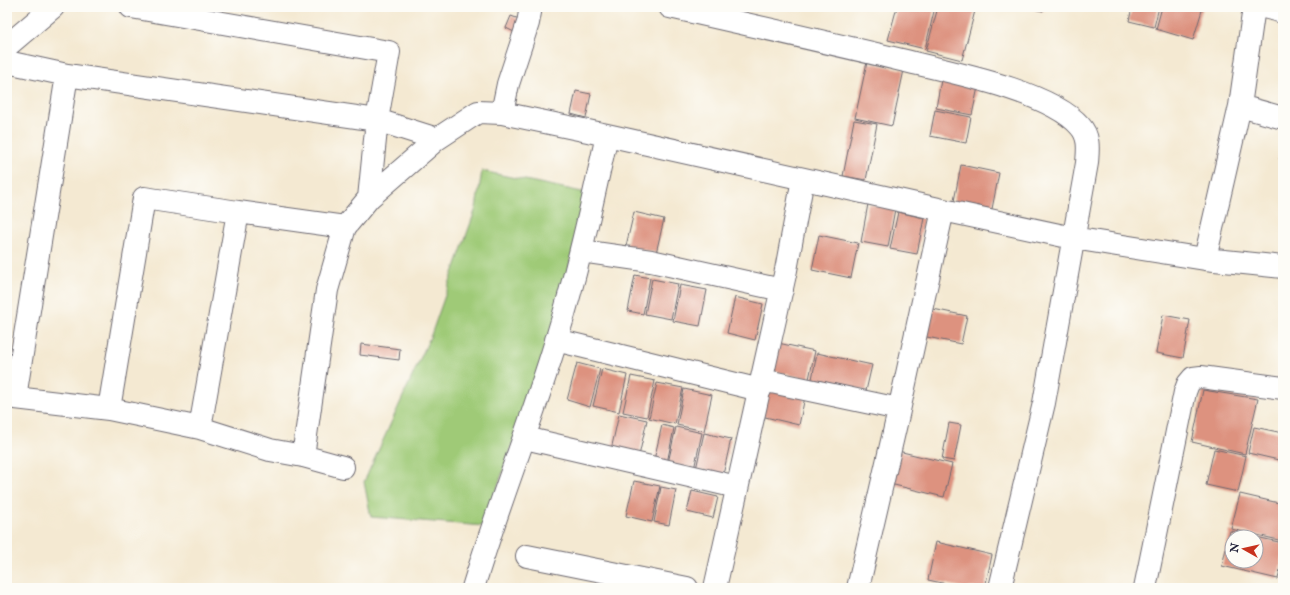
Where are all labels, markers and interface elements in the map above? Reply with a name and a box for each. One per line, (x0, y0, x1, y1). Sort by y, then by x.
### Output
north arrow (1224, 529, 1264, 569)
text: N (1227, 542, 1243, 554)

